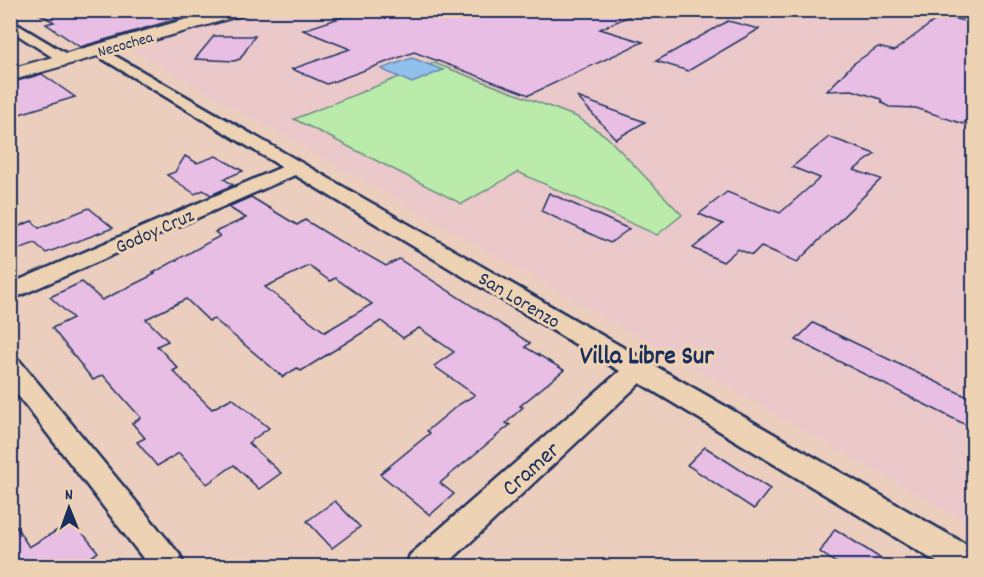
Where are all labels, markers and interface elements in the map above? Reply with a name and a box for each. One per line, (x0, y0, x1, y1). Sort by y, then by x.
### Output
street label: Necochea (95, 26, 157, 64)
street label: Godoy Cruz (111, 203, 199, 263)
street label: San Lorenzo (472, 266, 565, 337)
district label: Villa Libre Sur (580, 339, 714, 376)
street label: Cramer (495, 435, 569, 506)
north arrow (39, 478, 99, 538)
text: N (65, 484, 73, 507)

